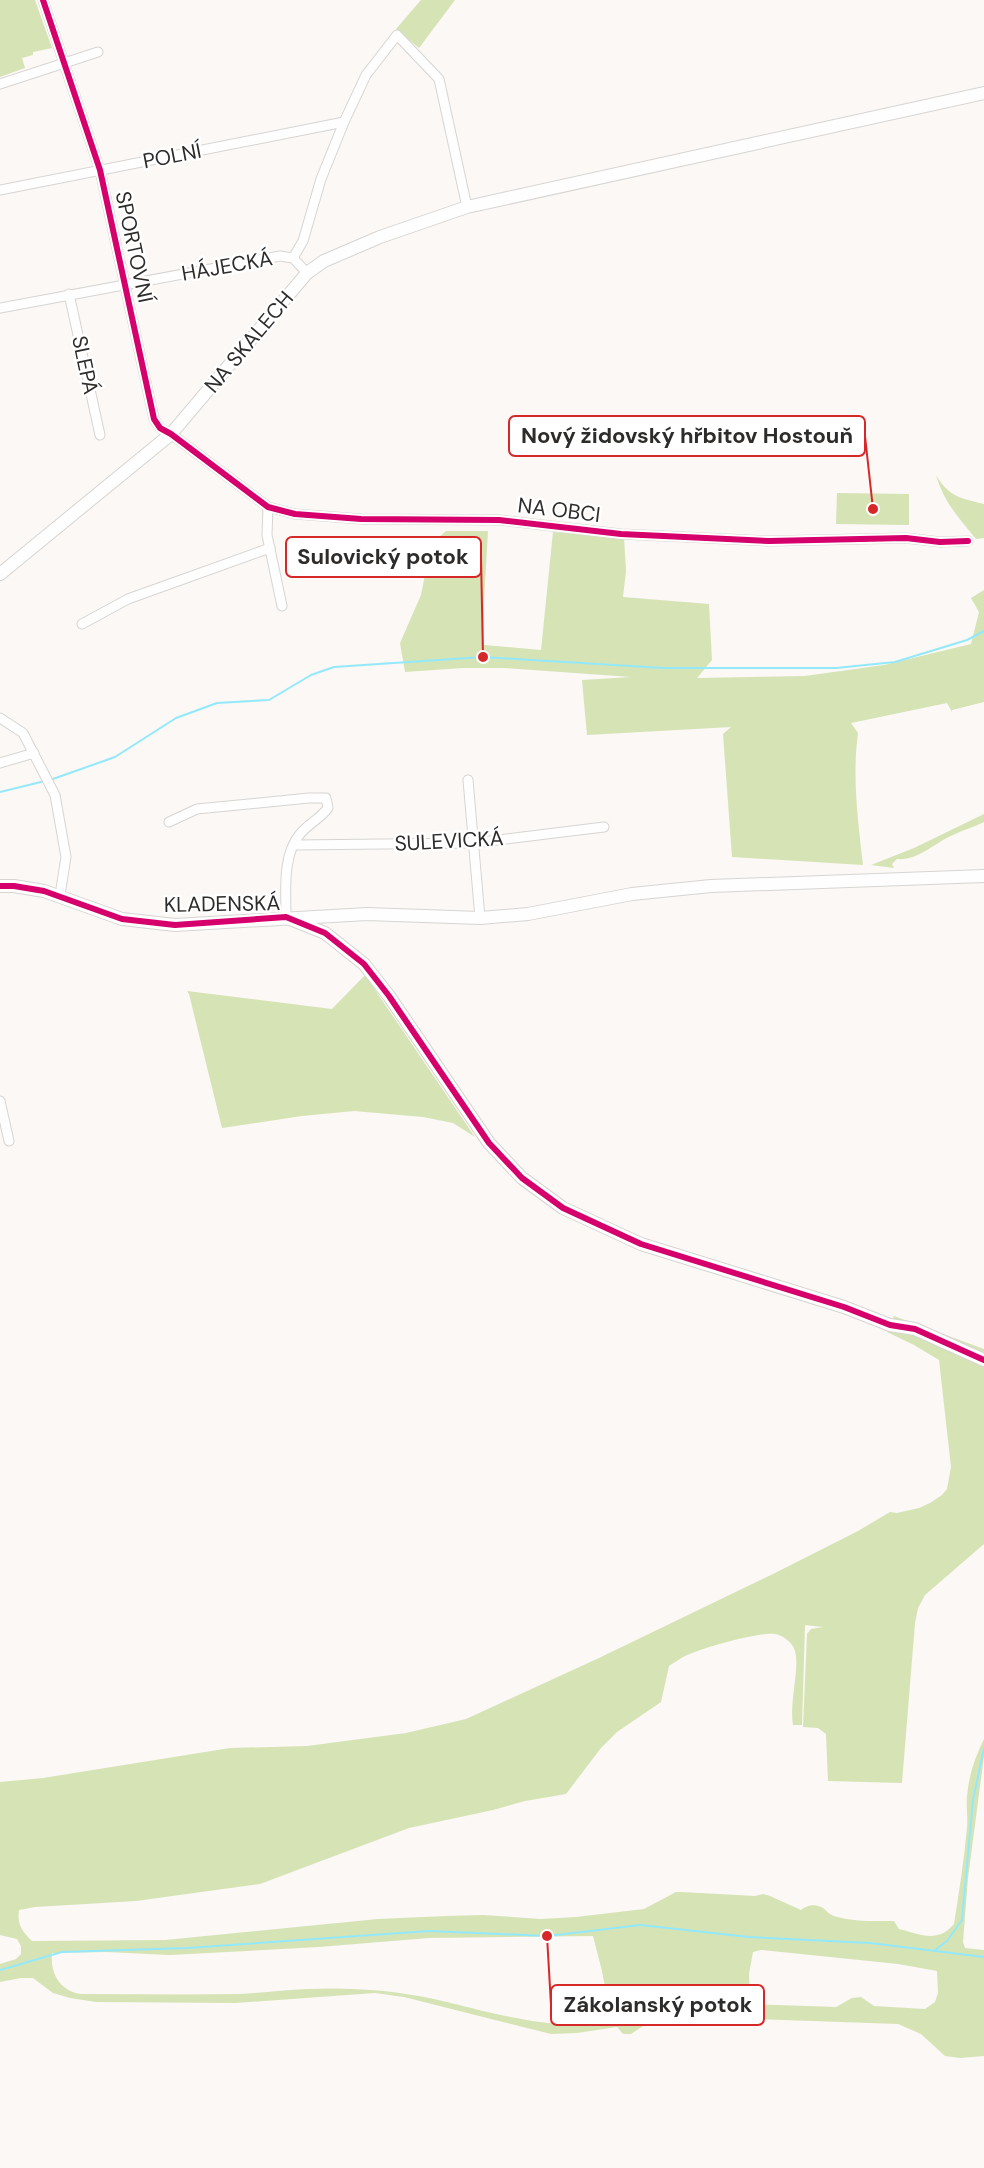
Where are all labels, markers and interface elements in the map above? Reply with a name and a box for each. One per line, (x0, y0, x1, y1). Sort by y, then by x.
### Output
street label: POLNÍ (140, 137, 204, 175)
street label: SPORTOVNÍ (109, 189, 159, 305)
street label: HÁJECKÁ (179, 244, 275, 288)
street label: NA SKALECH (198, 285, 300, 399)
street label: SLEPÁ (65, 333, 105, 397)
callout: Nový židovský hřbitov Hostouň (509, 416, 865, 456)
text: Nový židovský hřbitov Hostouň (521, 421, 853, 450)
street label: NA OBCI (516, 491, 602, 529)
callout: Sulovický potok (286, 537, 481, 577)
text: Sulovický potok (297, 542, 469, 571)
street label: SULEVICKÁ (394, 824, 504, 858)
street label: KLADENSKÁ (164, 889, 281, 919)
callout: Zákolanský potok (551, 1985, 764, 2025)
text: Zákolanský potok (564, 1990, 753, 2019)

